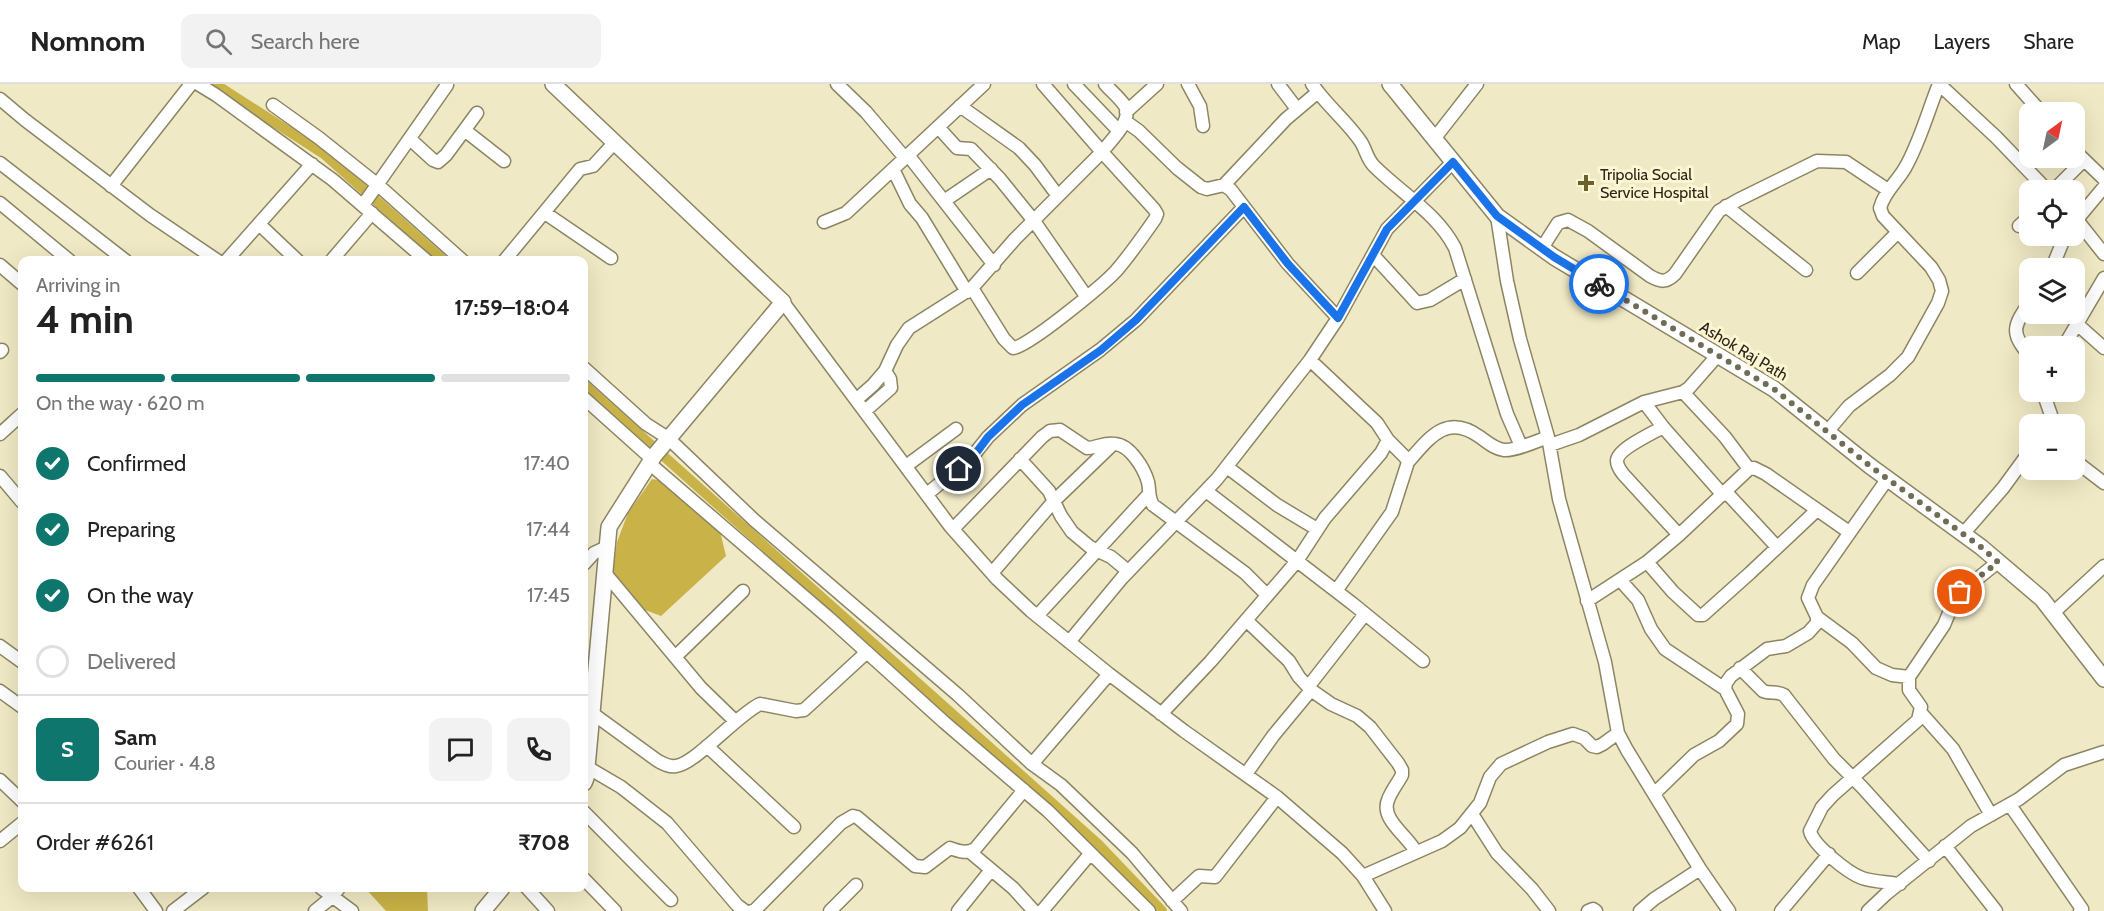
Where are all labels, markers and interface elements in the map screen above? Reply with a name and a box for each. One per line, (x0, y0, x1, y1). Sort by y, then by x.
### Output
search box (181, 14, 601, 68)
text: Nomnom (30, 24, 145, 58)
icon: search (202, 25, 235, 58)
text: Search here (250, 28, 360, 55)
text: Map (1862, 29, 1901, 54)
text: Layers (1934, 29, 1990, 54)
text: Share (2023, 29, 2074, 54)
north arrow (2019, 102, 2085, 168)
map controls (2019, 102, 2085, 480)
place label: Tripolia Social Service Hospital (1600, 165, 1709, 202)
marker: Tripolia Social Service Hospital (1577, 174, 1595, 192)
button: locate (2019, 180, 2085, 246)
courier (1569, 254, 1629, 314)
button: layers (2019, 258, 2085, 324)
icon: bike (1583, 268, 1616, 301)
text: Arriving in (36, 273, 120, 297)
text: 17:59–18:04 (454, 294, 570, 321)
text: 4 min (36, 295, 134, 343)
street label: Ashok Raj Path (1696, 317, 1792, 385)
button: + (2019, 336, 2085, 402)
text: On the way · 620 m (36, 391, 205, 415)
button: − (2019, 414, 2085, 480)
pin (933, 443, 984, 494)
icon: check (36, 447, 69, 480)
text: Confirmed (87, 450, 186, 477)
text: 17:40 (524, 451, 570, 475)
icon: home (942, 452, 975, 485)
icon: check (36, 513, 69, 546)
text: Preparing (87, 516, 175, 543)
text: 17:44 (526, 517, 570, 541)
pin (1934, 566, 1985, 617)
icon: bag (1943, 575, 1976, 608)
icon: check (36, 579, 69, 612)
text: On the way (87, 582, 194, 609)
text: 17:45 (527, 583, 570, 607)
text: Delivered (87, 648, 176, 675)
button: chat (429, 718, 492, 781)
button: phone (507, 718, 570, 781)
text: Sam (114, 724, 157, 751)
text: S (61, 736, 74, 763)
text: Courier · 4.8 (114, 751, 216, 775)
text: Order #6261 (36, 829, 154, 856)
text: ₹708 (518, 829, 570, 856)

